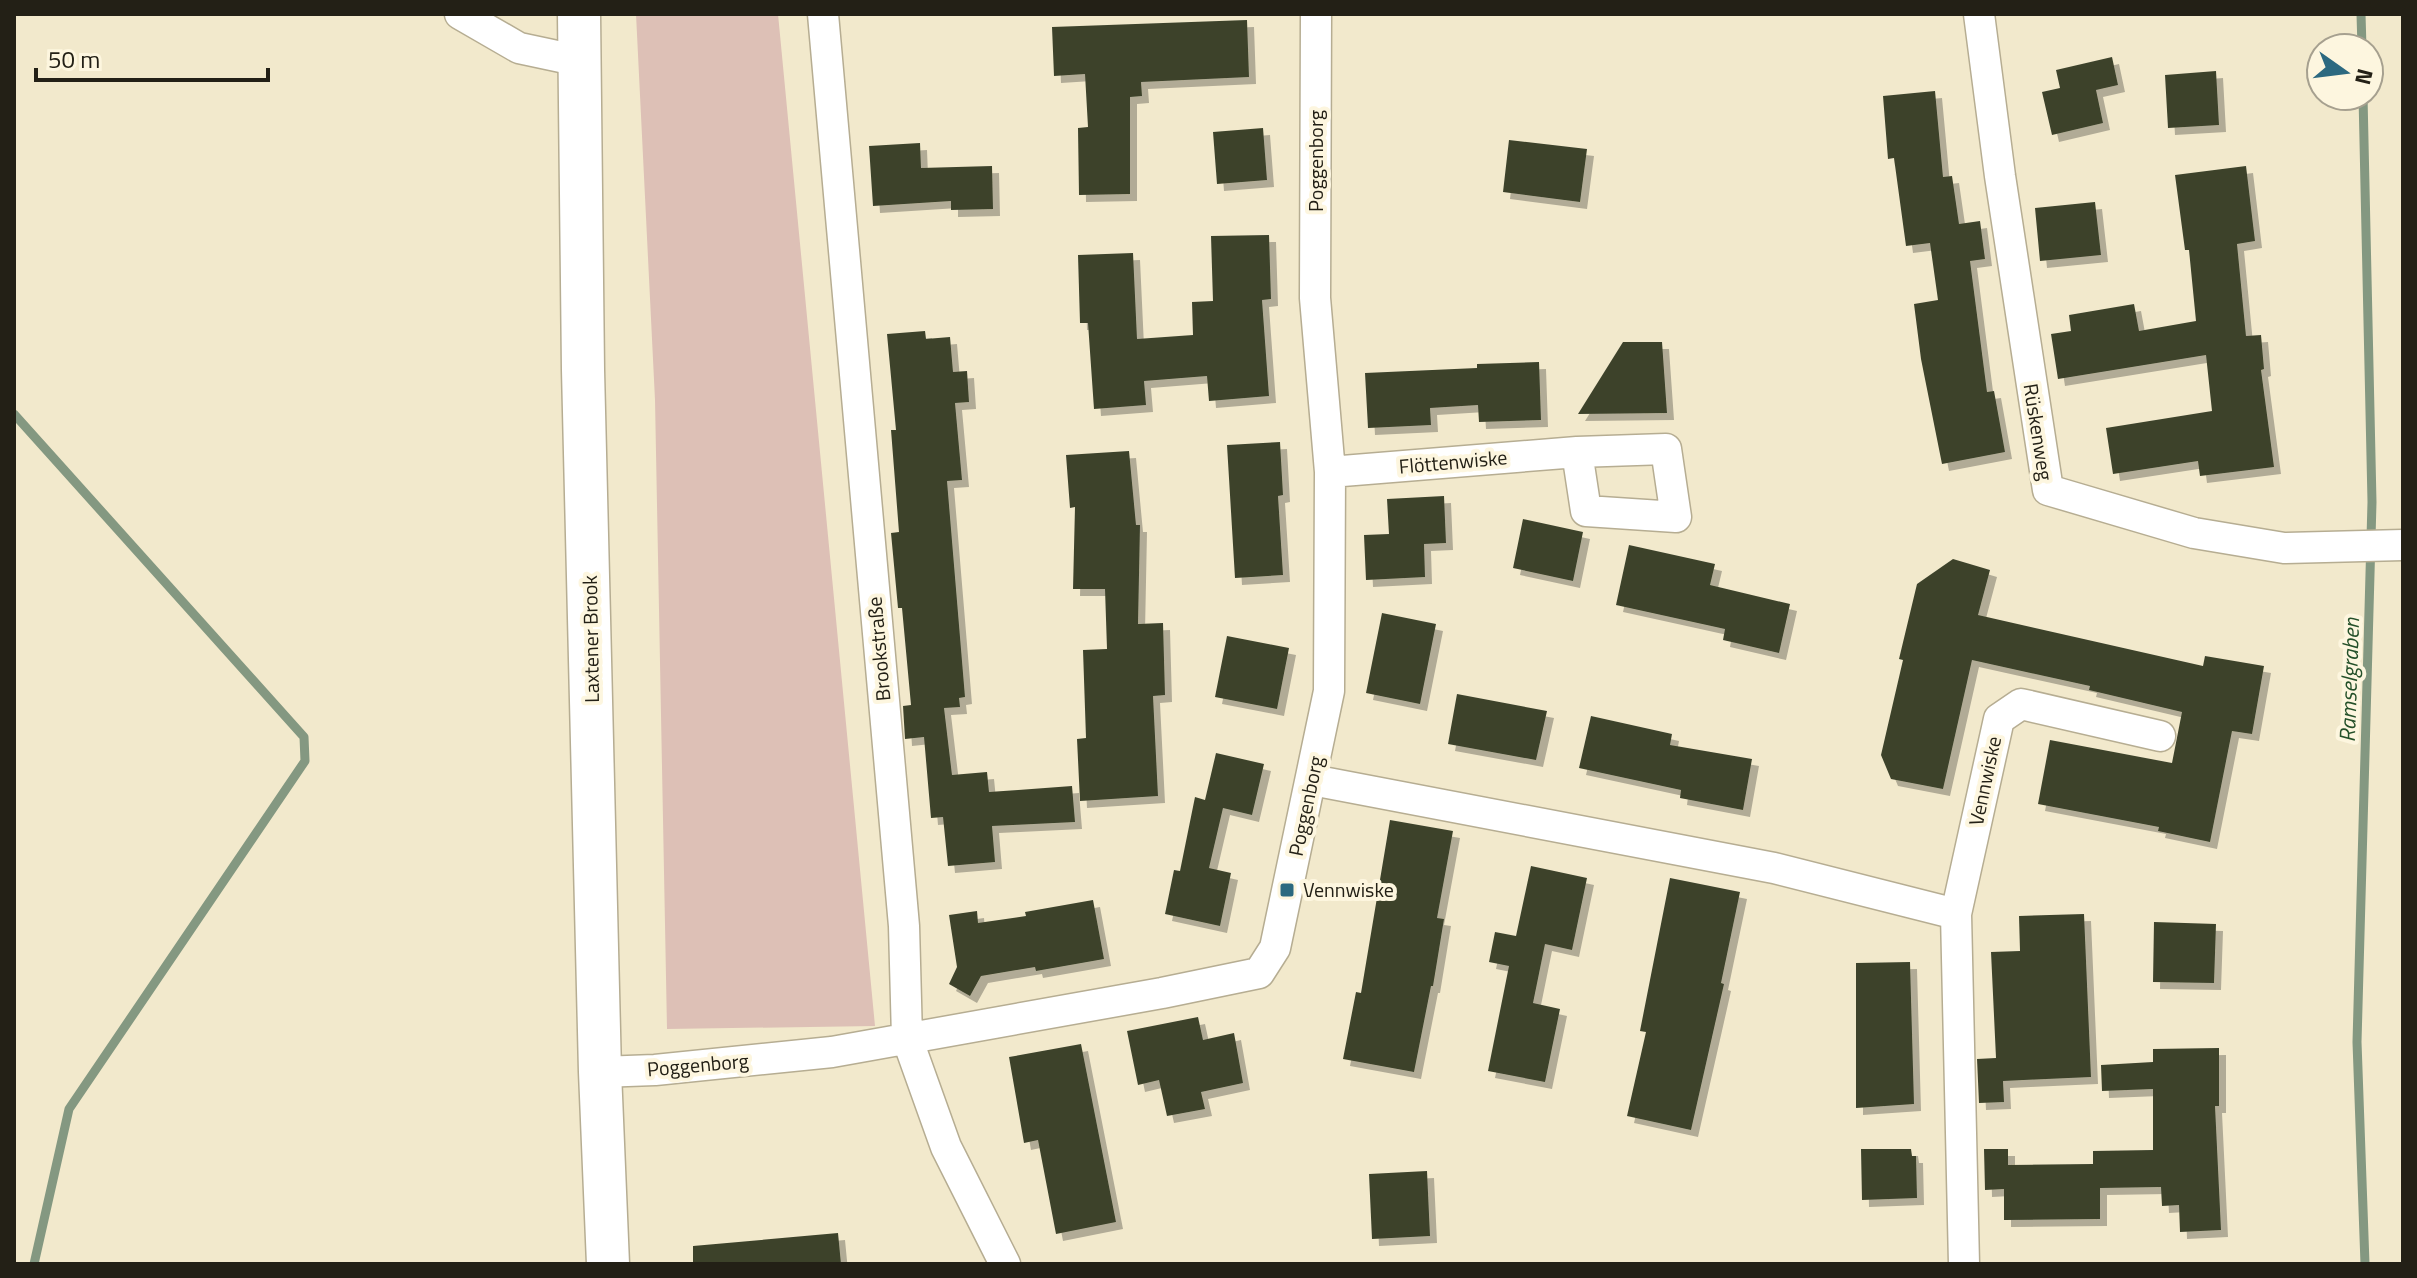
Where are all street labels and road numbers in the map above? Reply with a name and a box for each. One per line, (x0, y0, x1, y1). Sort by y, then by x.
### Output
street label: Poggenborg (1300, 110, 1331, 212)
street label: Rüskenweg (2016, 381, 2061, 483)
street label: Flöttenwiske (1397, 441, 1508, 482)
street label: Laxtener Brook (574, 575, 607, 703)
street label: Brookstraße (859, 596, 899, 702)
street label: Vennwiske (1960, 733, 2009, 829)
street label: Poggenborg (1280, 753, 1331, 859)
street label: Poggenborg (646, 1045, 750, 1084)

